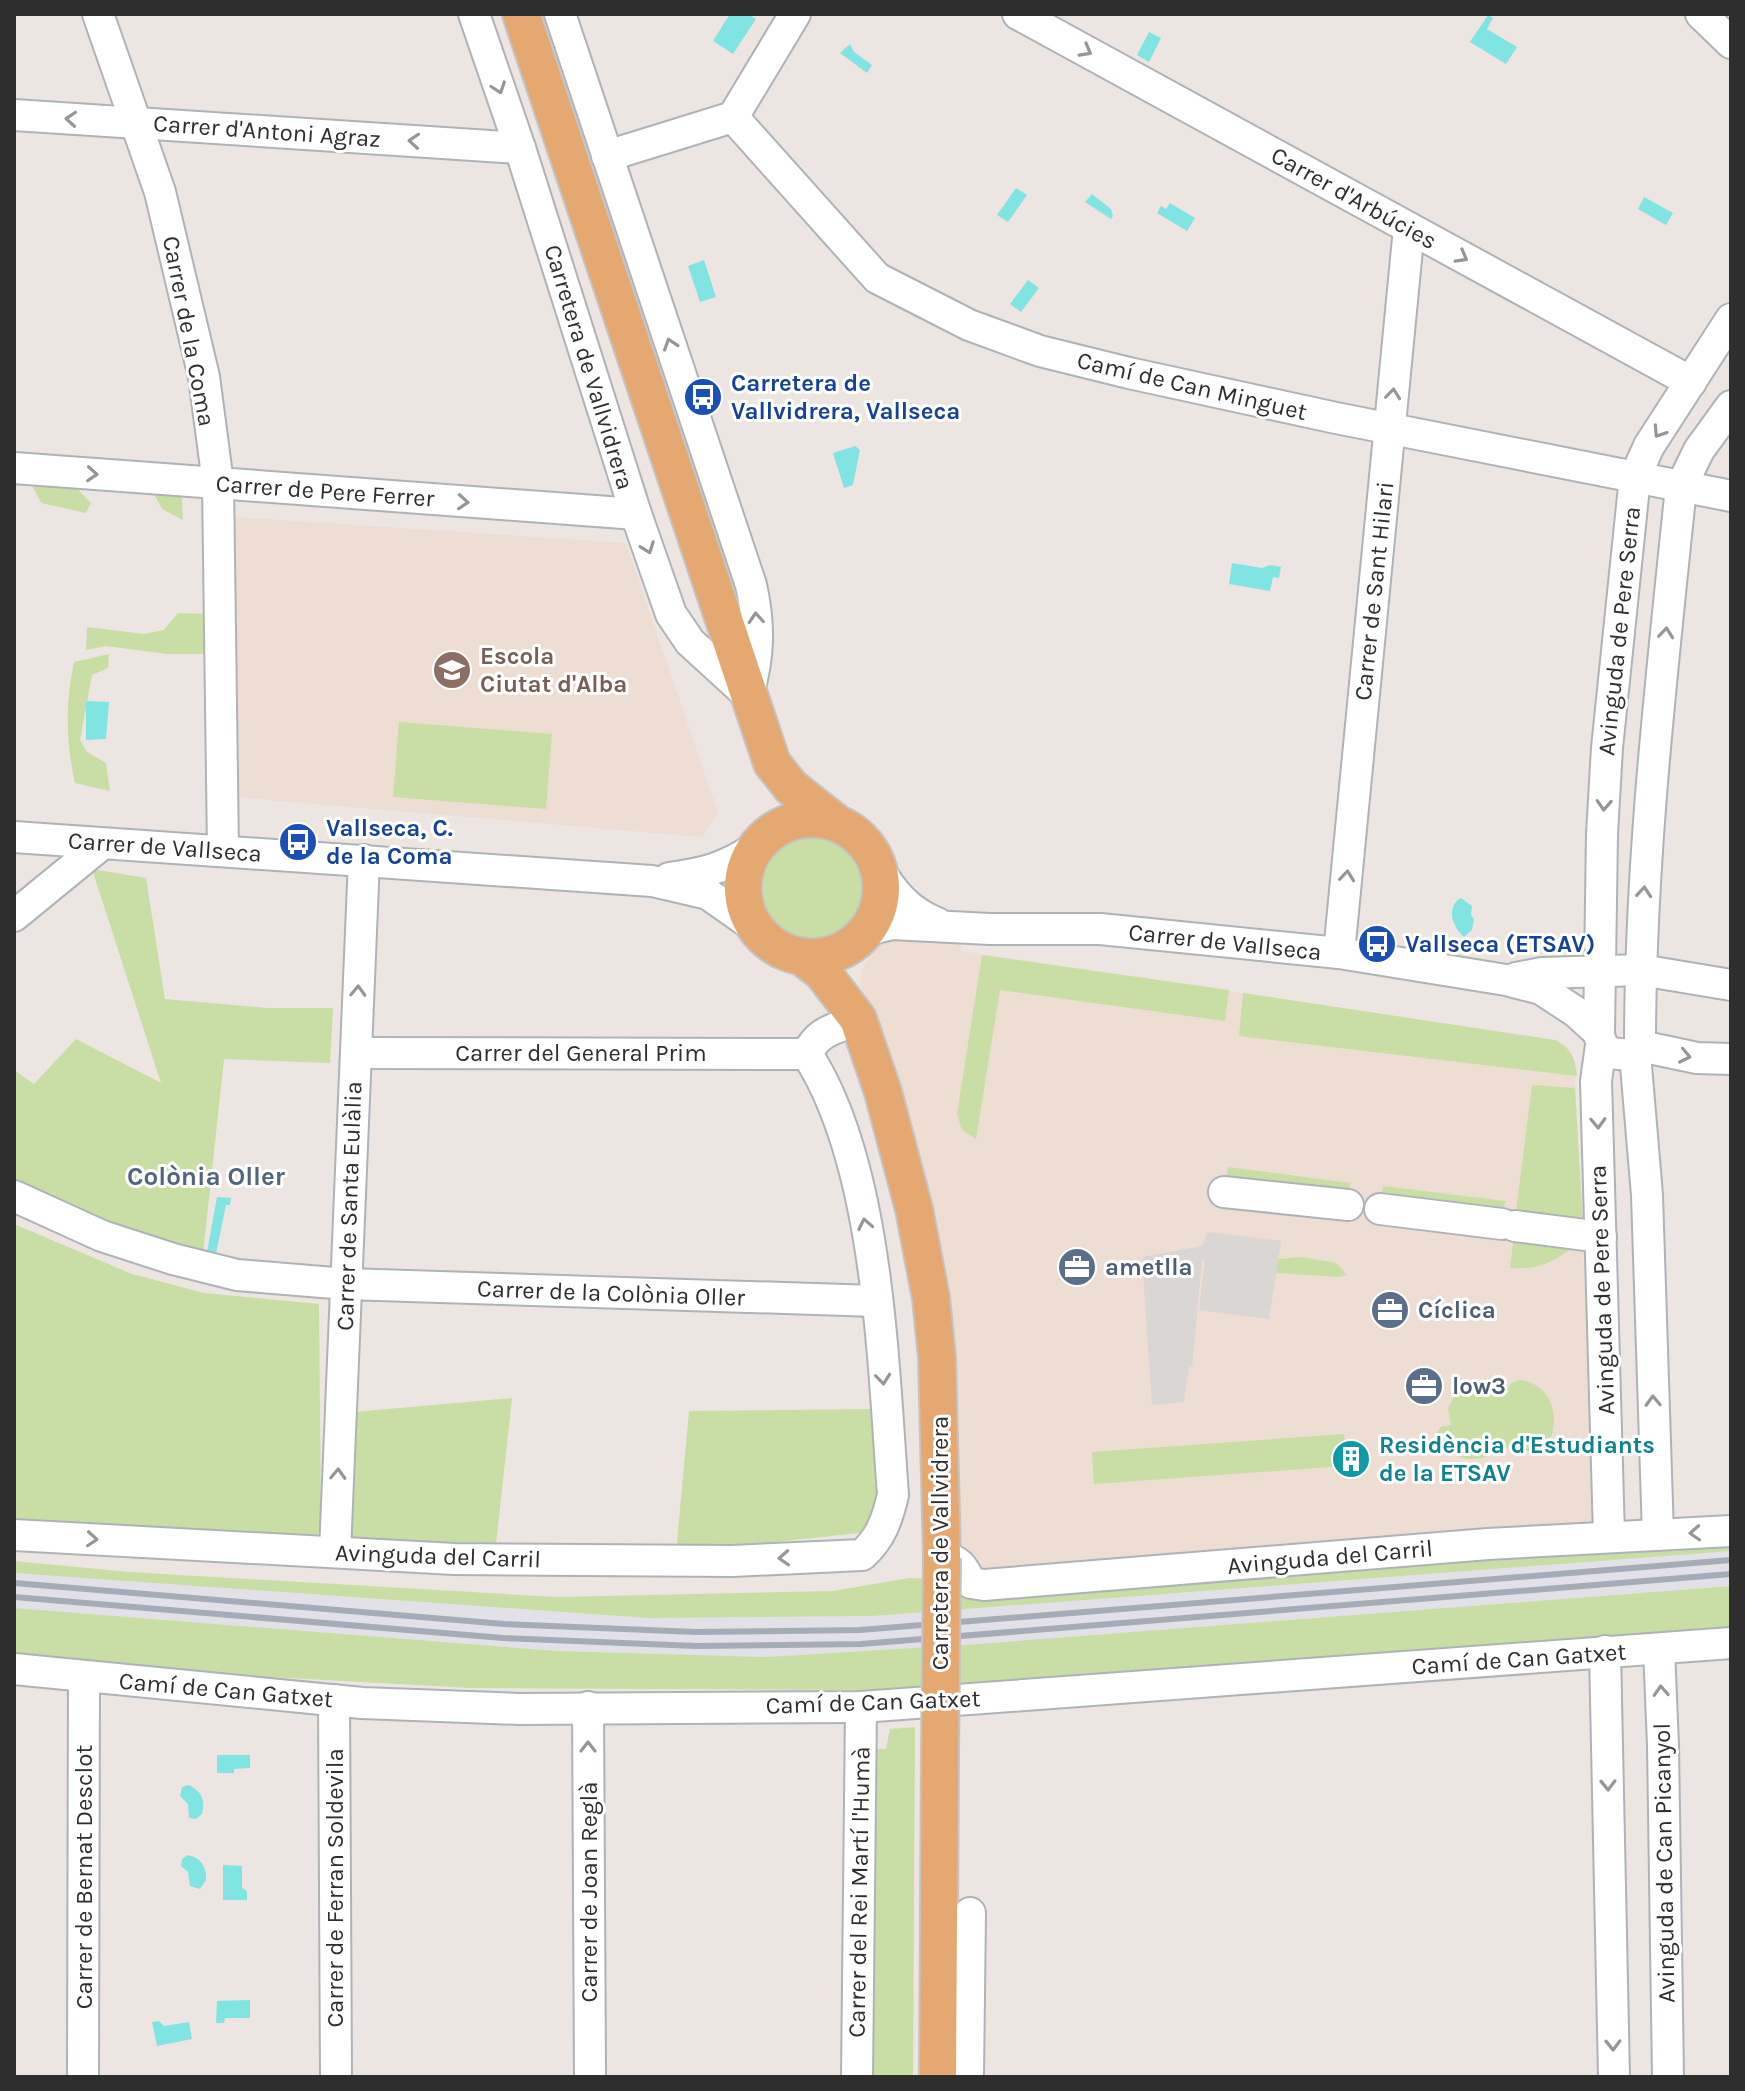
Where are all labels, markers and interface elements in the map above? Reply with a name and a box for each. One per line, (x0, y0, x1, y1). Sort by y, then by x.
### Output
one-way arrow (1078, 42, 1092, 57)
one-way arrow (490, 80, 506, 94)
street label: Carrer d'Antoni Agraz (152, 109, 382, 153)
one-way arrow (64, 111, 77, 128)
one-way arrow (407, 133, 420, 150)
street label: Carrer d'Arbúcies (1266, 141, 1442, 255)
street label: Carrer de la Coma (157, 233, 221, 429)
street label: Carretera de Vallvidrera (538, 241, 640, 493)
one-way arrow (1453, 247, 1468, 262)
one-way arrow (664, 338, 680, 352)
street label: Camí de Can Minguet (1074, 346, 1310, 426)
place label: Carretera de Vallvidrera, Vallseca (731, 369, 960, 425)
bus stop icon: Carretera de Vallvidrera, Vallseca (682, 376, 724, 418)
one-way arrow (1385, 387, 1402, 400)
one-way arrow (1653, 423, 1668, 438)
one-way arrow (86, 465, 99, 482)
street label: Carrer de Pere Ferrer (215, 469, 436, 513)
street label: Carrer de Sant Hilari (1349, 480, 1399, 702)
one-way arrow (457, 493, 470, 510)
street label: Avinguda de Pere Serra (1592, 505, 1646, 757)
one-way arrow (638, 540, 654, 554)
one-way arrow (748, 612, 765, 625)
one-way arrow (1658, 626, 1675, 639)
place label: Escola Ciutat d'Alba (480, 642, 627, 698)
school or university icon: Escola Ciutat d'Alba (431, 649, 473, 691)
one-way arrow (1596, 799, 1613, 812)
place label: Vallseca, C. de la Coma (326, 814, 453, 870)
bus stop icon: Vallseca, C. de la Coma (277, 821, 319, 863)
street label: Carrer de Vallseca (67, 826, 263, 868)
one-way arrow (1338, 869, 1355, 882)
one-way arrow (1635, 885, 1652, 898)
street label: Carrer de Vallseca (1127, 918, 1323, 966)
bus stop icon: Vallseca (ETSAV) (1356, 923, 1398, 965)
place label: Vallseca (ETSAV) (1405, 930, 1595, 958)
one-way arrow (350, 984, 367, 997)
street label: Carrer del General Prim (455, 1039, 707, 1067)
one-way arrow (1678, 1046, 1692, 1063)
street label: Carrer de Santa Eulàlia (331, 1081, 367, 1331)
one-way arrow (1589, 1117, 1606, 1130)
district label: Colònia Oller (127, 1161, 286, 1192)
street label: Avinguda de Pere Serra (1584, 1165, 1620, 1415)
one-way arrow (857, 1218, 874, 1231)
office icon: ametlla (1056, 1246, 1098, 1288)
place label: ametlla (1105, 1253, 1193, 1281)
street label: Carrer de la Colònia Oller (477, 1274, 746, 1312)
office icon: Cíclica (1369, 1289, 1411, 1331)
place label: Cíclica (1418, 1296, 1496, 1324)
office icon: low3 (1403, 1365, 1445, 1407)
place label: low3 (1452, 1372, 1506, 1400)
one-way arrow (875, 1373, 892, 1386)
one-way arrow (1645, 1394, 1662, 1407)
street label: Carretera de Vallvidrera (926, 1416, 954, 1670)
place label: Residència d'Estudiants de la ETSAV (1379, 1431, 1655, 1487)
building icon: Residència d'Estudiants de la ETSAV (1330, 1438, 1372, 1480)
one-way arrow (329, 1467, 346, 1480)
one-way arrow (1688, 1525, 1700, 1542)
one-way arrow (86, 1531, 99, 1548)
street label: Avinguda del Carril (1226, 1534, 1434, 1580)
street label: Avinguda del Carril (334, 1538, 542, 1574)
one-way arrow (777, 1550, 790, 1567)
street label: Camí de Can Gatxet (1411, 1638, 1627, 1680)
street label: Camí de Can Gatxet (118, 1667, 334, 1713)
street label: Camí de Can Gatxet (765, 1684, 981, 1720)
one-way arrow (1653, 1684, 1670, 1697)
street label: Avinguda de Can Picanyol (1648, 1723, 1680, 2003)
one-way arrow (579, 1740, 597, 1753)
street label: Carrer de Bernat Desclot (70, 1745, 98, 2009)
street label: Carrer del Rei Martí l'Humà (842, 1746, 876, 2038)
street label: Carrer de Ferran Soldevila (321, 1748, 349, 2028)
one-way arrow (1599, 1779, 1617, 1792)
street label: Carrer de Joan Reglà (575, 1782, 603, 2002)
one-way arrow (1604, 2039, 1622, 2052)

